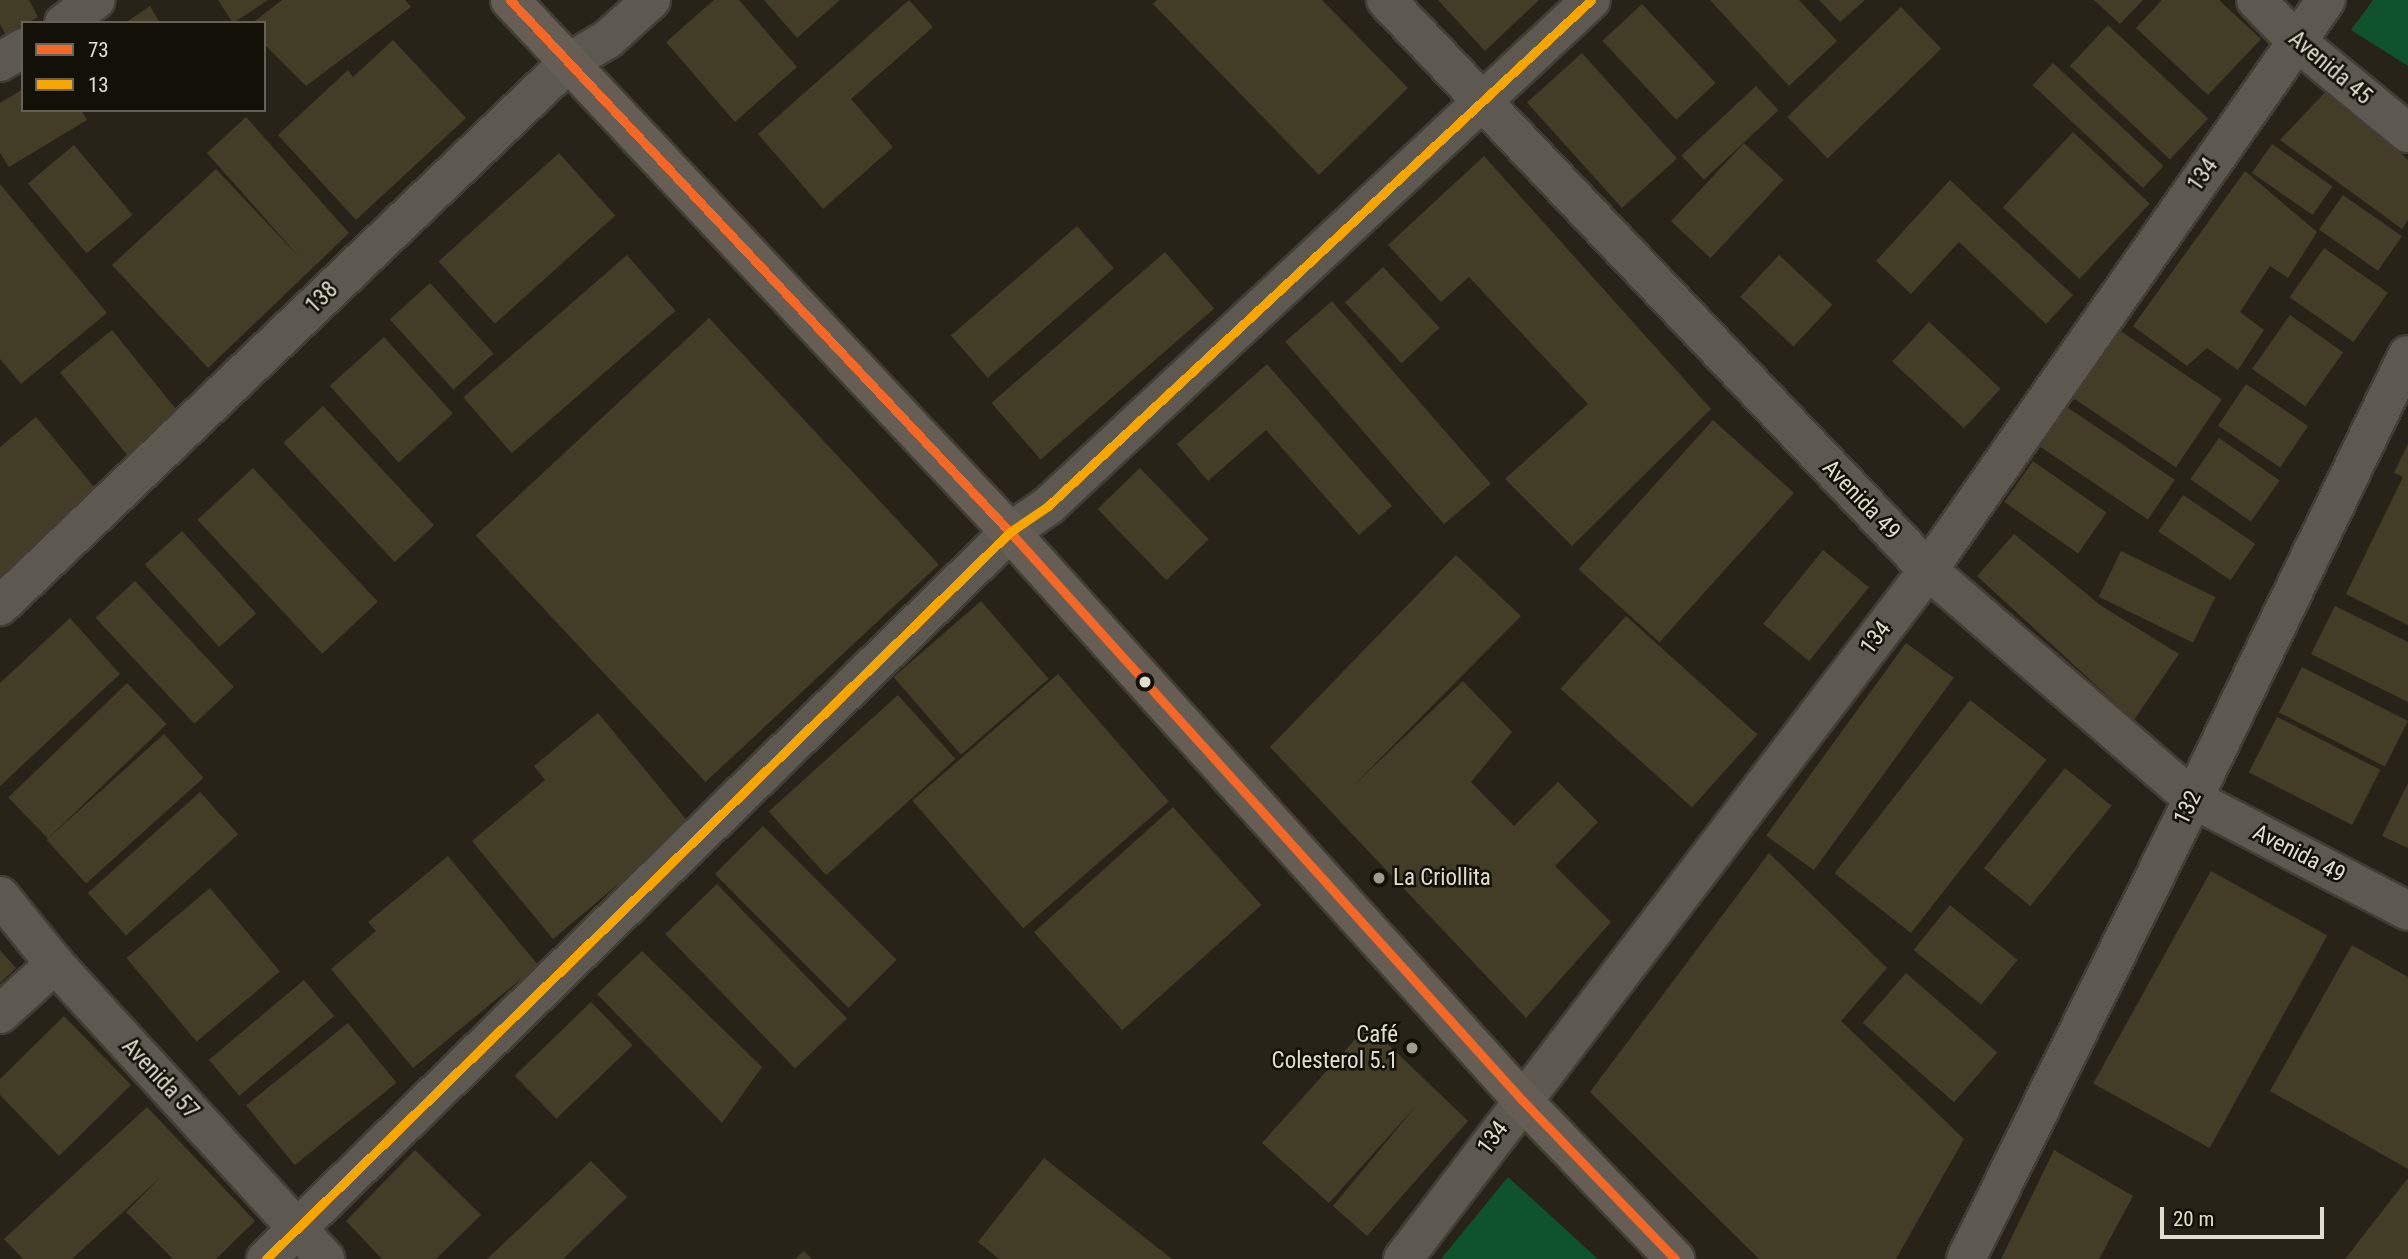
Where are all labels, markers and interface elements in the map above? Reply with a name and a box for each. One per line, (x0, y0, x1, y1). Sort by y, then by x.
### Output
legend (21, 21, 266, 112)
street label: Avenida 45 (2283, 25, 2377, 111)
text: 73 (88, 38, 109, 62)
text: 13 (88, 73, 109, 97)
street label: 134 (2182, 153, 2224, 197)
street label: 138 (300, 276, 344, 320)
street label: Avenida 49 (1816, 454, 1906, 546)
street label: 134 (1855, 616, 1897, 660)
unlabelled marker (1138, 675, 1152, 689)
street label: 132 (2168, 787, 2208, 829)
street label: Avenida 49 (2248, 819, 2350, 889)
place label: La Criollita (1393, 864, 1491, 892)
marker: La Criollita (1371, 870, 1387, 886)
place label: Café Colesterol 5.1 (1272, 1021, 1398, 1075)
street label: Avenida 57 (116, 1033, 204, 1125)
marker: Café Colesterol 5.1 (1404, 1040, 1420, 1056)
street label: 134 (1472, 1116, 1514, 1160)
scale bar (2163, 1192, 2328, 1236)
text: 20 m (2173, 1207, 2214, 1231)

